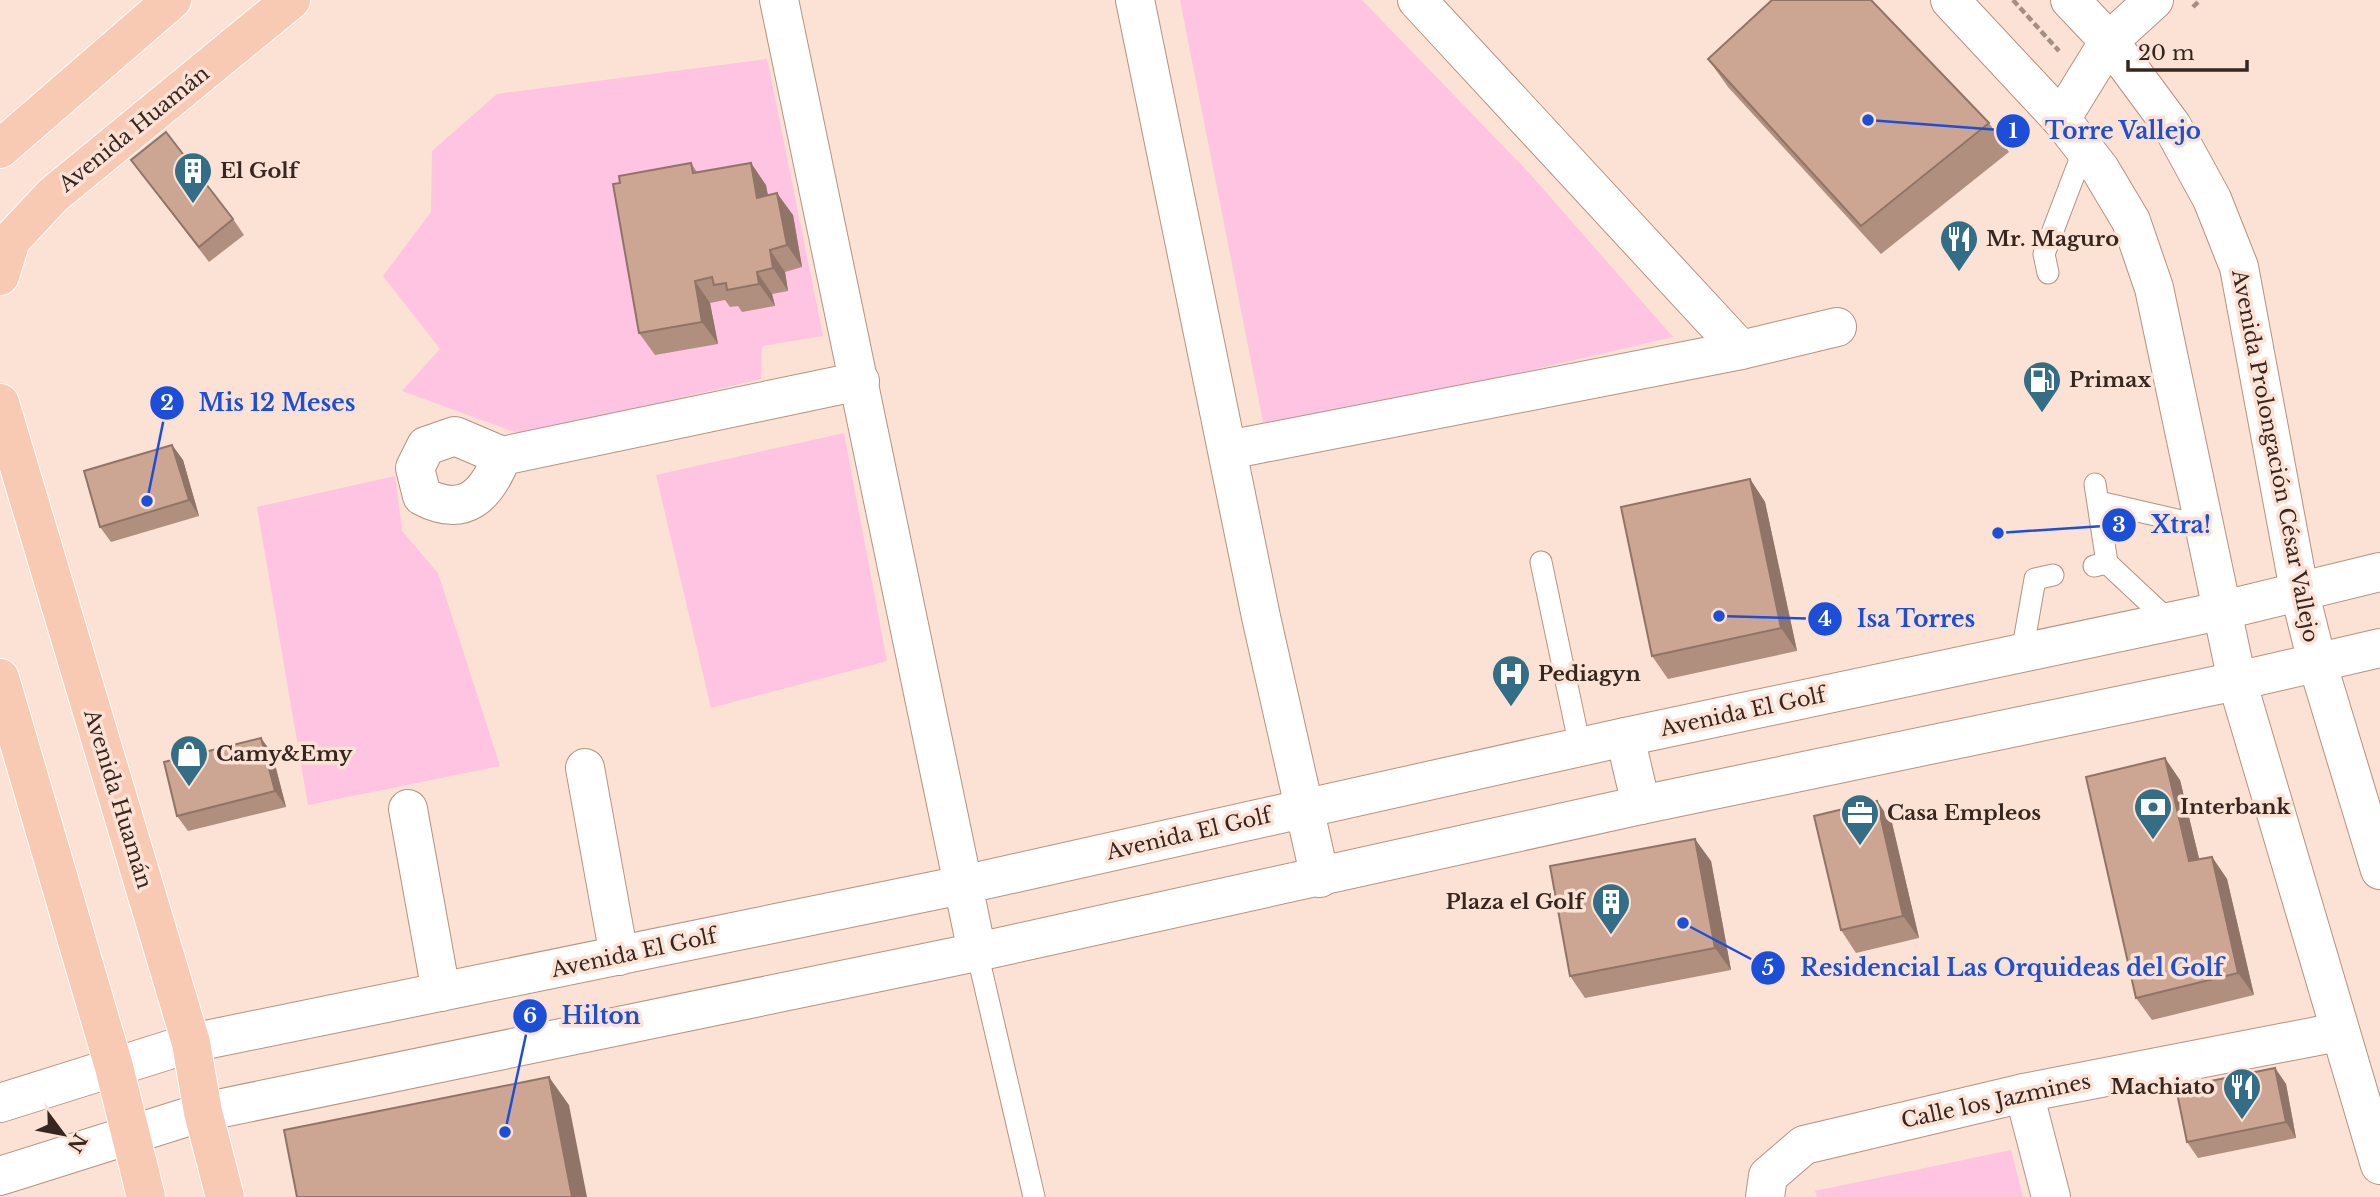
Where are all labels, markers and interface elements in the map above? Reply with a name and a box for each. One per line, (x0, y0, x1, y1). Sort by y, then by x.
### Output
scale bar (2128, 28, 2247, 72)
text: 20 m (2138, 40, 2195, 66)
street label: Avenida Huamán (53, 60, 214, 198)
callout: Torre Vallejo (1996, 109, 2216, 153)
text: Torre Vallejo (2045, 117, 2201, 145)
text: 1 (2008, 118, 2018, 144)
building icon: El Golf (172, 150, 214, 205)
place label: El Golf (220, 158, 301, 184)
restaurant icon: Mr. Maguro (1938, 218, 1980, 273)
place label: Mr. Maguro (1986, 226, 2119, 252)
street label: Avenida Prolongación César Vallejo (2226, 266, 2324, 645)
fuel station icon: Primax (2021, 359, 2063, 414)
place label: Primax (2069, 367, 2151, 393)
callout: Mis 12 Meses (149, 381, 369, 425)
text: Mis 12 Meses (199, 389, 355, 417)
text: 2 (160, 390, 174, 416)
callout: Xtra! (2102, 503, 2225, 547)
text: Xtra! (2150, 511, 2211, 539)
text: 3 (2112, 512, 2126, 538)
callout: Isa Torres (1807, 597, 1990, 641)
text: Isa Torres (1857, 605, 1975, 633)
text: 4 (1818, 606, 1832, 632)
hospital icon: Pediagyn (1490, 653, 1532, 708)
place label: Pediagyn (1538, 661, 1641, 687)
street label: Avenida El Golf (1657, 681, 1830, 742)
street label: Avenida Huamán (78, 705, 158, 892)
shop icon: Camy&Emy (168, 733, 210, 788)
place label: Camy&Emy (216, 741, 353, 767)
bank icon: Interbank (2132, 786, 2174, 841)
office icon: Casa Empleos (1839, 792, 1881, 847)
place label: Interbank (2180, 794, 2292, 820)
place label: Casa Empleos (1887, 800, 2041, 826)
street label: Avenida El Golf (1103, 802, 1276, 866)
building icon: Plaza el Golf (1590, 881, 1632, 936)
place label: Plaza el Golf (1446, 889, 1587, 915)
street label: Avenida El Golf (548, 922, 721, 983)
callout: Residencial Las Orquideas del Golf (1751, 946, 2237, 990)
text: Residencial Las Orquideas del Golf (1800, 954, 2226, 982)
text: 5 (1762, 955, 1774, 981)
callout: Hilton (513, 994, 655, 1038)
text: Hilton (562, 1002, 641, 1030)
text: 6 (523, 1003, 537, 1029)
restaurant icon: Machiato (2221, 1066, 2263, 1121)
street label: Calle los Jazmines (1899, 1068, 2093, 1134)
place label: Machiato (2111, 1074, 2215, 1100)
north arrow (28, 1099, 98, 1169)
text: N (62, 1129, 91, 1157)

